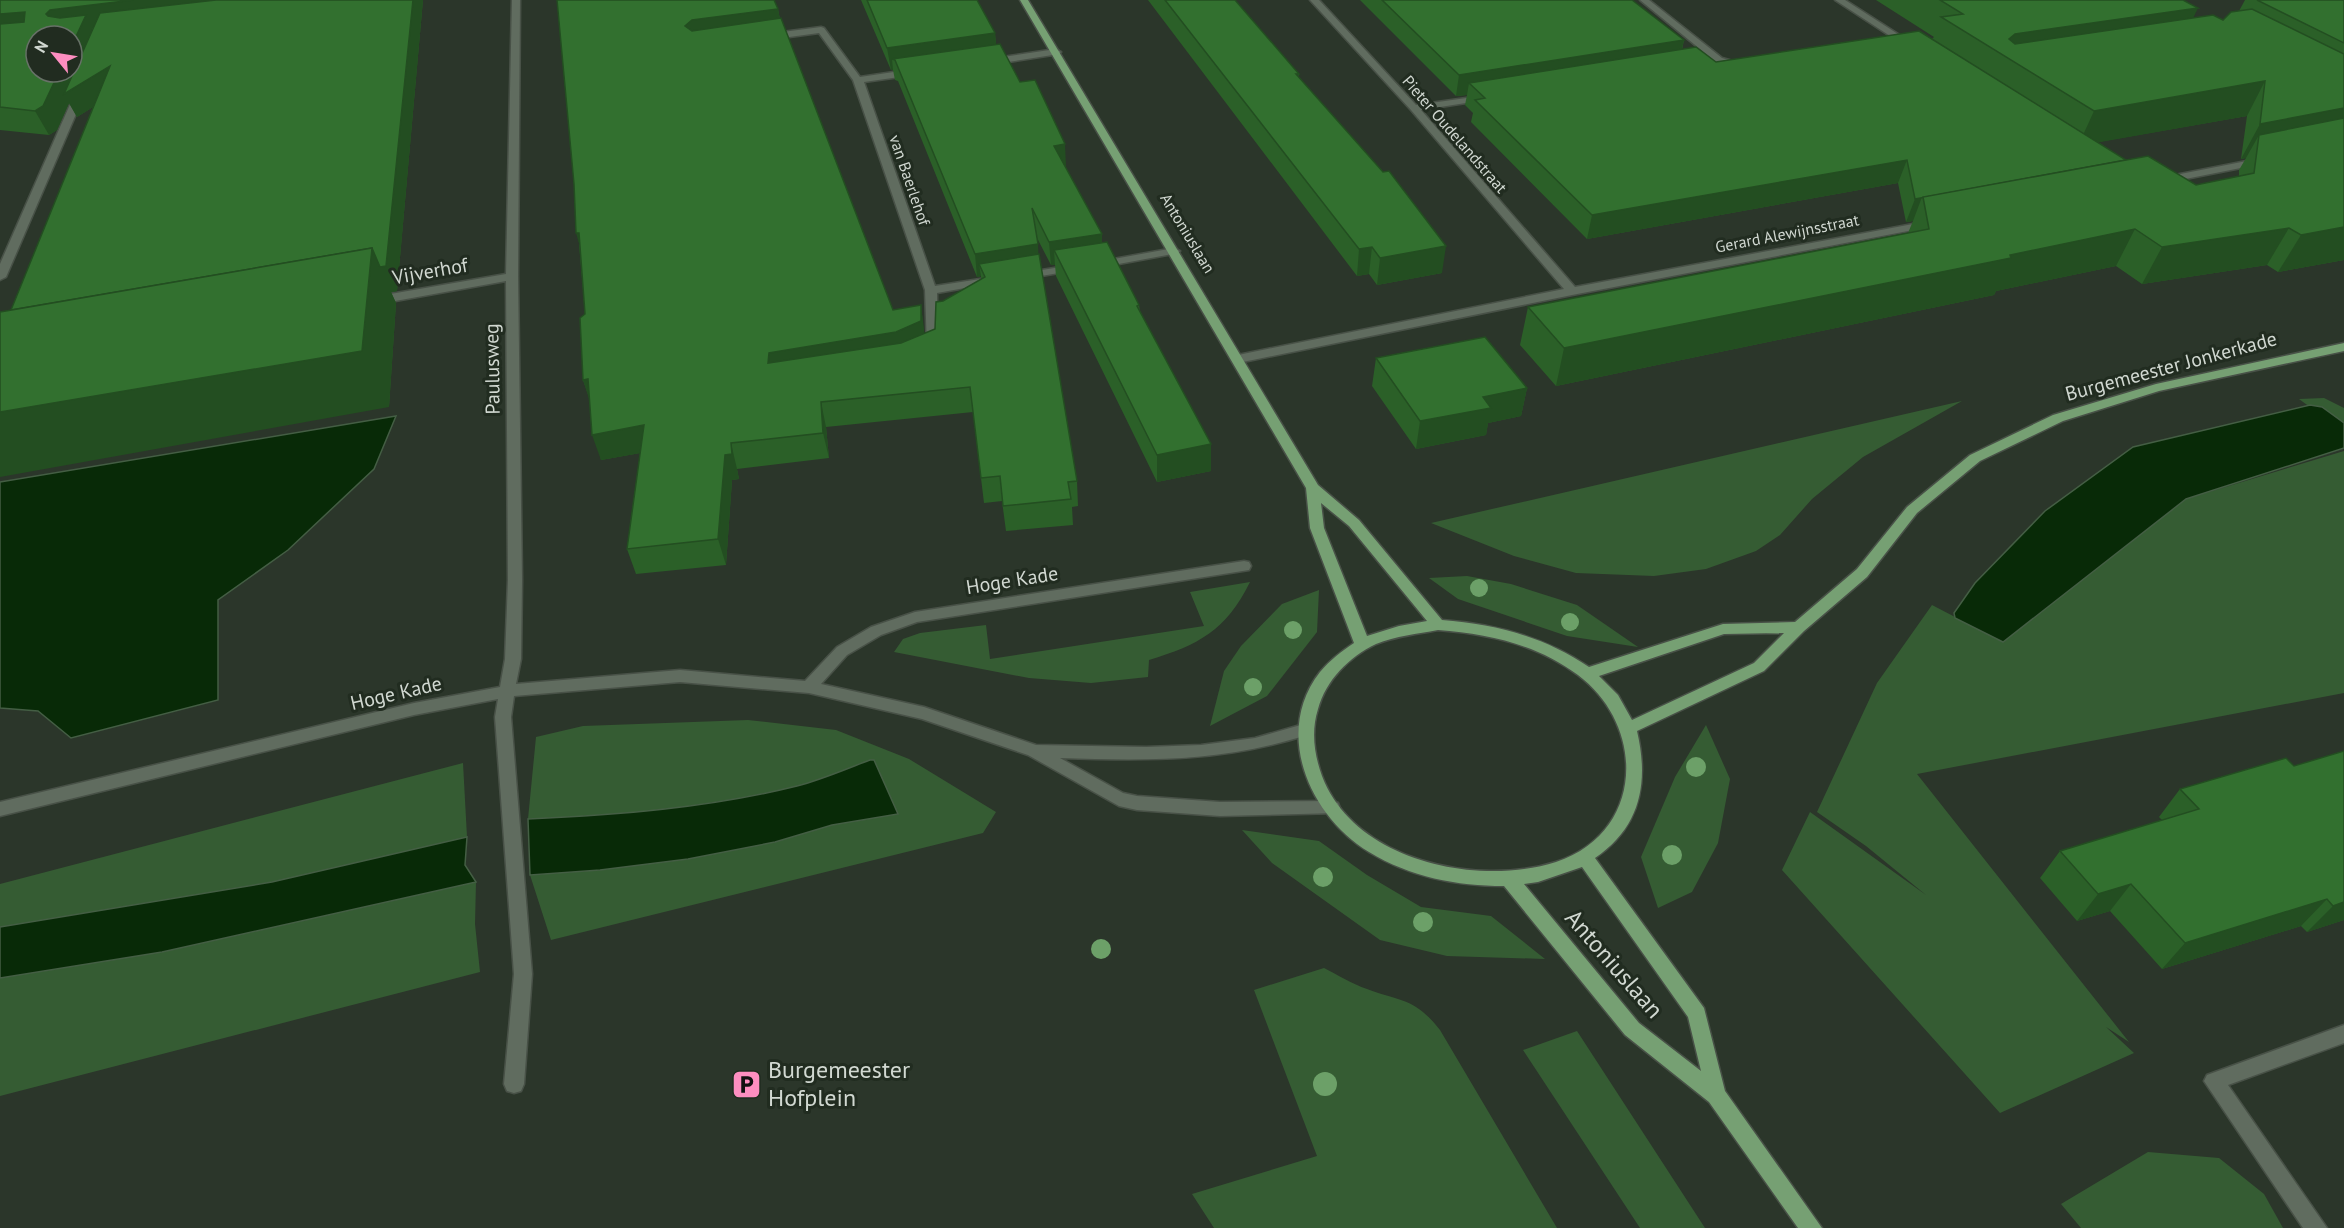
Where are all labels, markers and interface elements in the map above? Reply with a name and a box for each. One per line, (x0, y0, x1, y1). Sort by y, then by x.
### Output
north arrow (24, 24, 84, 84)
text: N (30, 37, 52, 56)
street label: Pieter Oudelandstraat (1398, 71, 1512, 197)
street label: van Baerlehof (885, 132, 935, 229)
street label: Antoniuslaan (1156, 189, 1220, 277)
street label: Gerard Alewijnsstraat (1714, 209, 1861, 257)
street label: Vijverhof (389, 251, 471, 291)
street label: Paulusweg (478, 323, 506, 415)
street label: Burgemeester Jonkerkade (2062, 325, 2280, 407)
street label: Hoge Kade (964, 560, 1060, 600)
street label: Hoge Kade (348, 670, 444, 716)
street label: Antoniuslaan (1559, 903, 1670, 1025)
place label: Burgemeester Hofplein (768, 1054, 910, 1113)
parking icon: Burgemeester Hofplein (731, 1068, 763, 1100)

